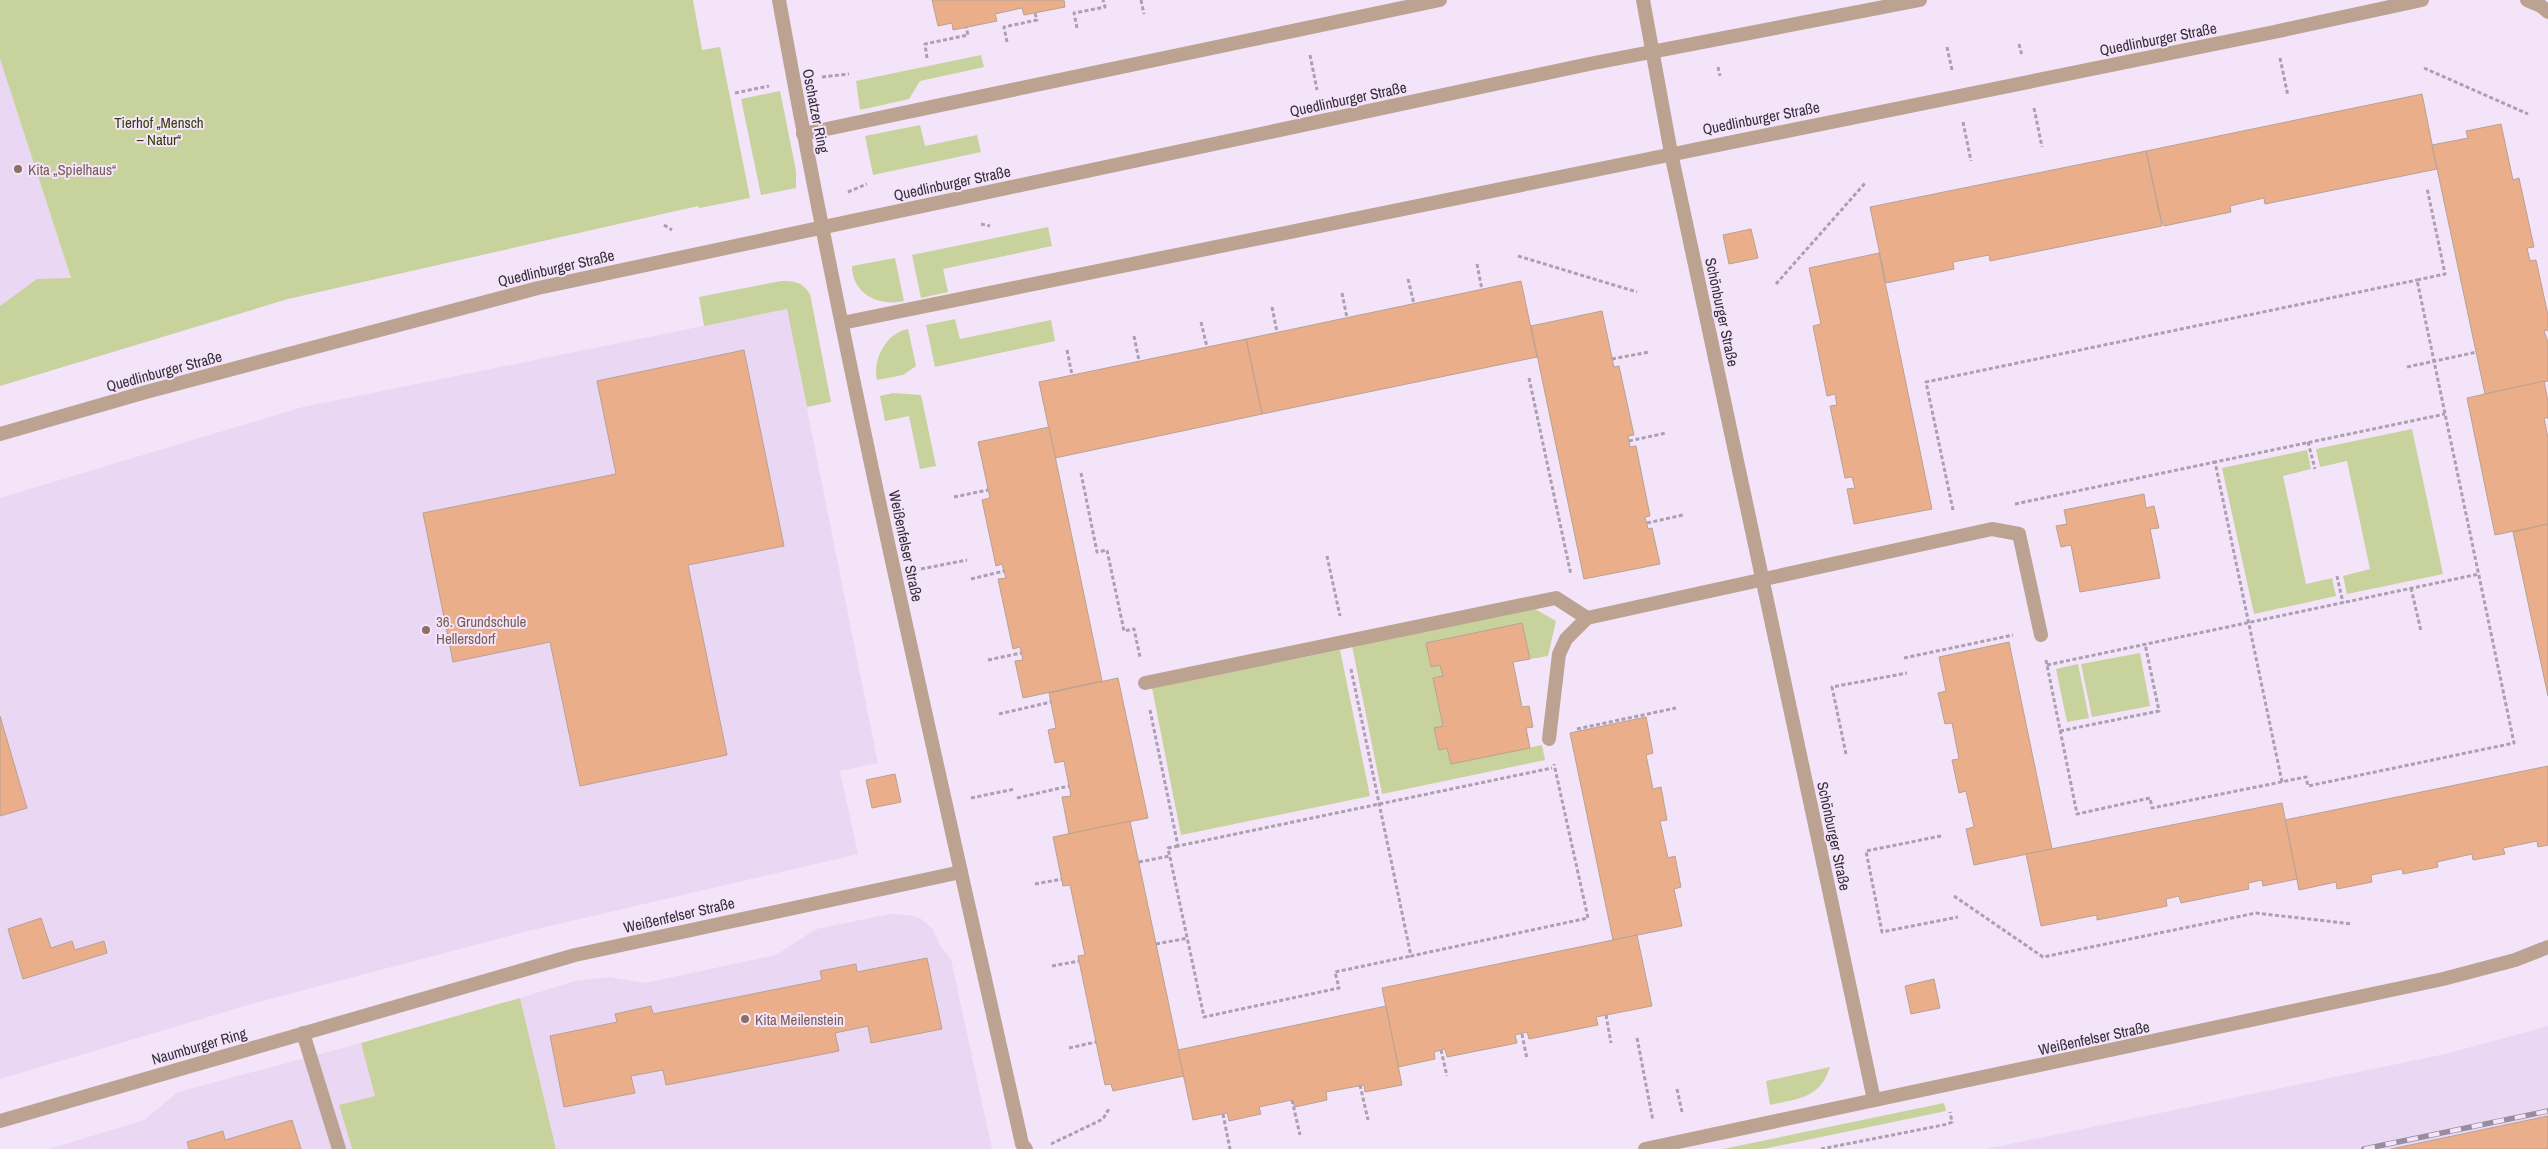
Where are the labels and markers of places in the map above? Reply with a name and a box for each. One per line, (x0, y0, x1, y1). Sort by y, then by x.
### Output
place label: Kita „Spielhaus“ (28, 159, 116, 180)
marker: Kita „Spielhaus“ (12, 163, 24, 175)
place label: 36. Grundschule Hellersdorf (436, 611, 526, 649)
marker: 36. Grundschule Hellersdorf (420, 624, 432, 636)
place label: Kita Meilenstein (755, 1009, 844, 1030)
marker: Kita Meilenstein (739, 1013, 751, 1025)

